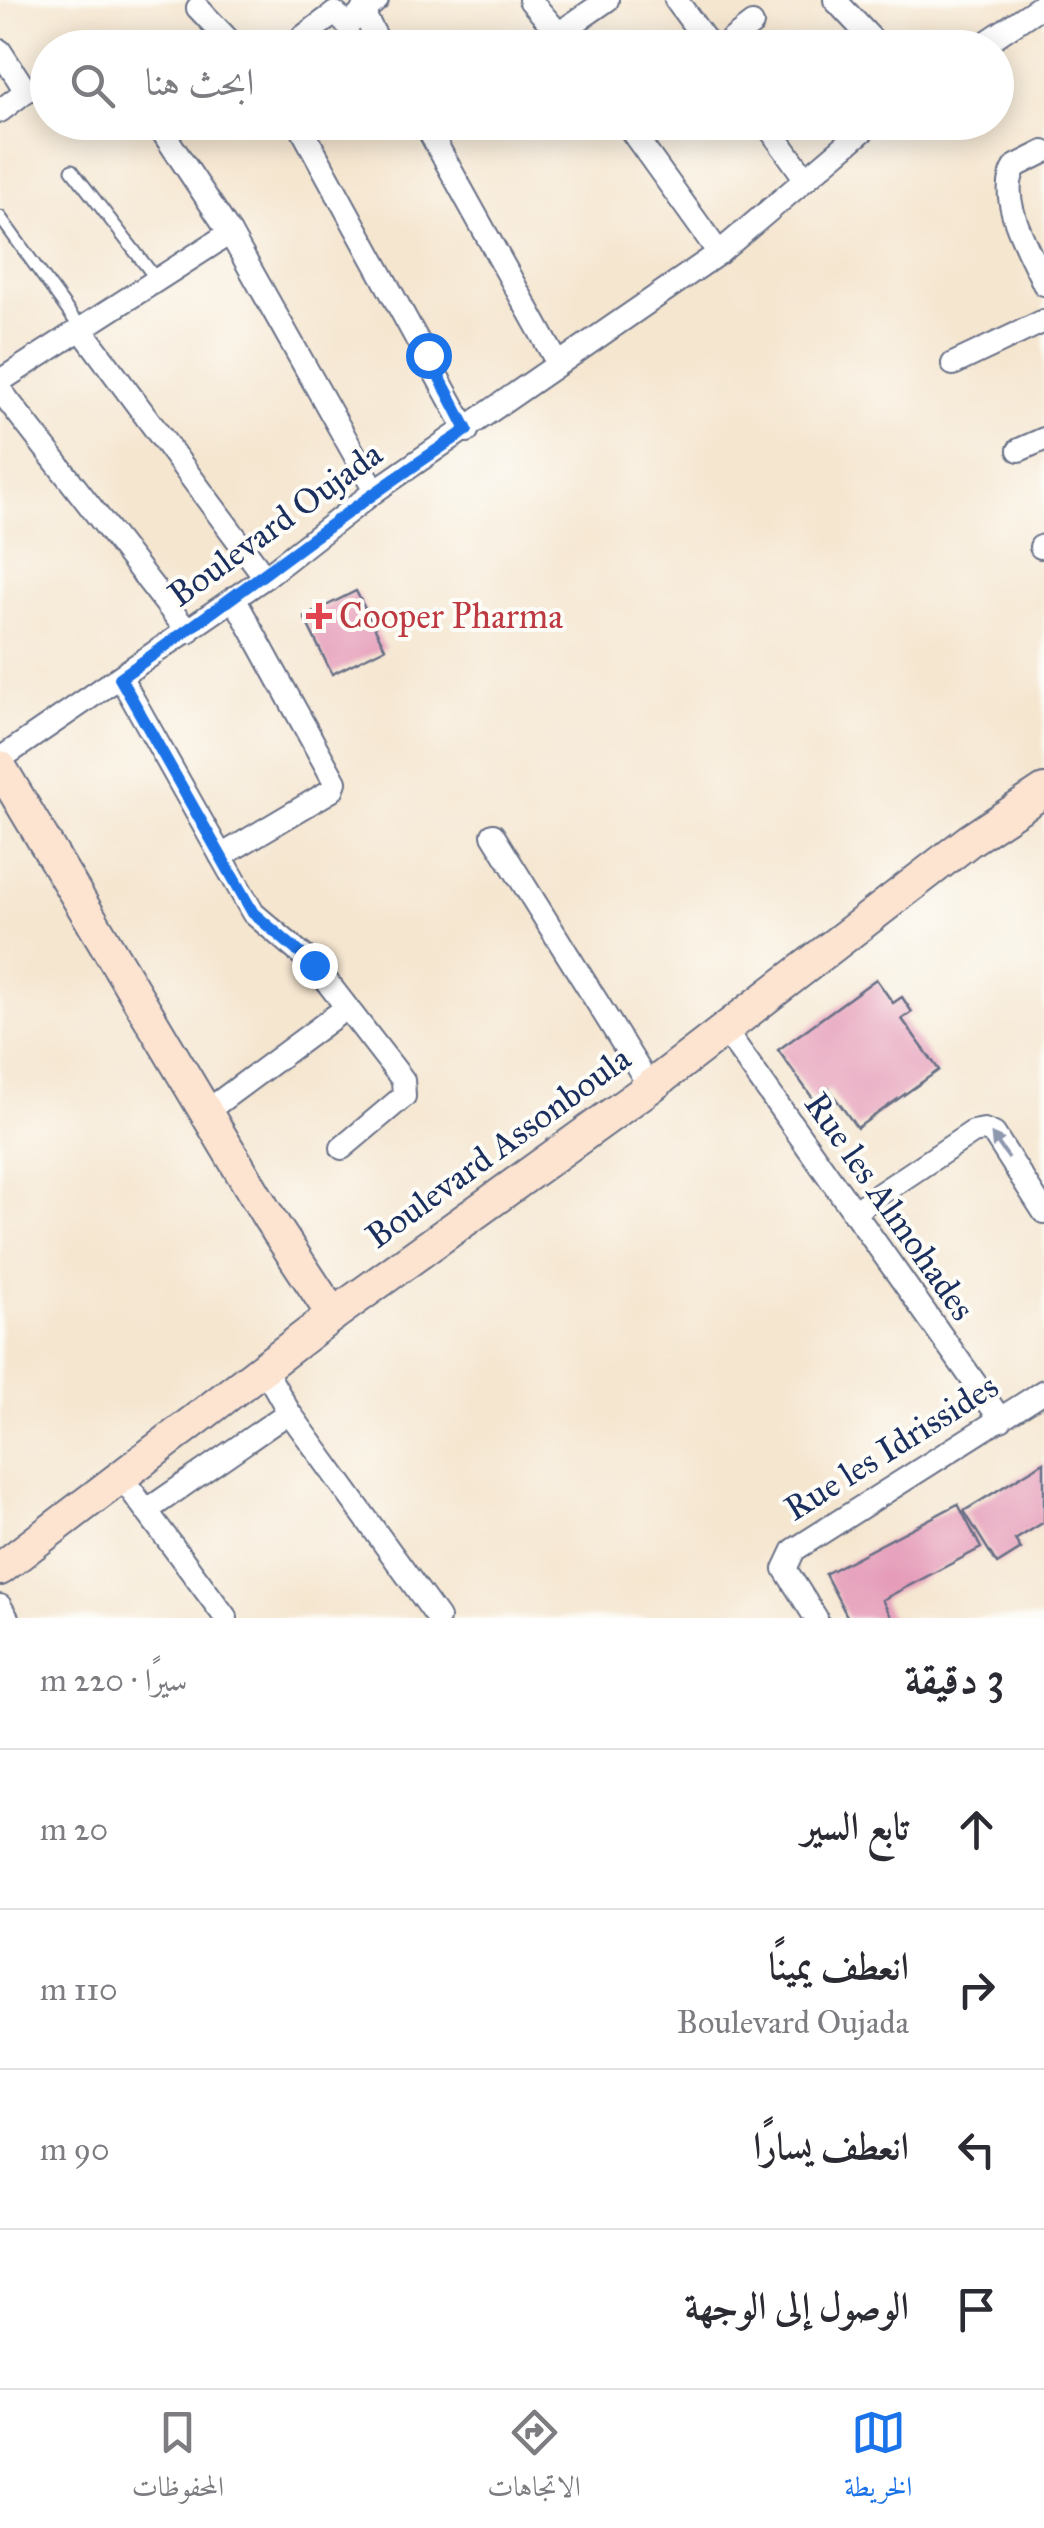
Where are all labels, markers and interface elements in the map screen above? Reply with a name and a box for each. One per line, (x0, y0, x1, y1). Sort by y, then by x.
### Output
search box (30, 30, 1014, 140)
icon: search (65, 58, 120, 113)
text: ابحث هنا (145, 59, 255, 105)
route start (406, 333, 452, 379)
street label: Boulevard Oujada (160, 432, 391, 616)
place label: Cooper Pharma (339, 595, 563, 638)
marker: Cooper Pharma (308, 605, 330, 627)
route end (292, 943, 338, 989)
street label: Boulevard Assonboula (358, 1037, 639, 1258)
street label: Rue les Almohades (795, 1084, 984, 1329)
one-way arrow (991, 1133, 1011, 1159)
street label: Rue les Idrissides (776, 1365, 1006, 1530)
text: 3 دقيقة (905, 1653, 1004, 1705)
text: سيرًا · 220 m (40, 1661, 187, 1700)
icon: ahead (949, 1802, 1004, 1857)
text: تابع السير (802, 1803, 909, 1849)
text: 20 m (40, 1810, 108, 1849)
text: انعطف يمينًا (768, 1943, 909, 1989)
icon: right (949, 1962, 1004, 2017)
text: 110 m (40, 1970, 118, 2009)
text: Boulevard Oujada (677, 2003, 909, 2042)
icon: left (949, 2122, 1004, 2177)
text: انعطف يسارًا (753, 2123, 909, 2169)
text: 90 m (40, 2130, 110, 2169)
icon: arrive (949, 2282, 1004, 2337)
text: الوصول إلى الوجهة (684, 2283, 909, 2329)
tab: المحفوظات (132, 2405, 224, 2514)
tab: الاتجاهات (487, 2405, 581, 2514)
tab: الخريطة (844, 2405, 912, 2514)

